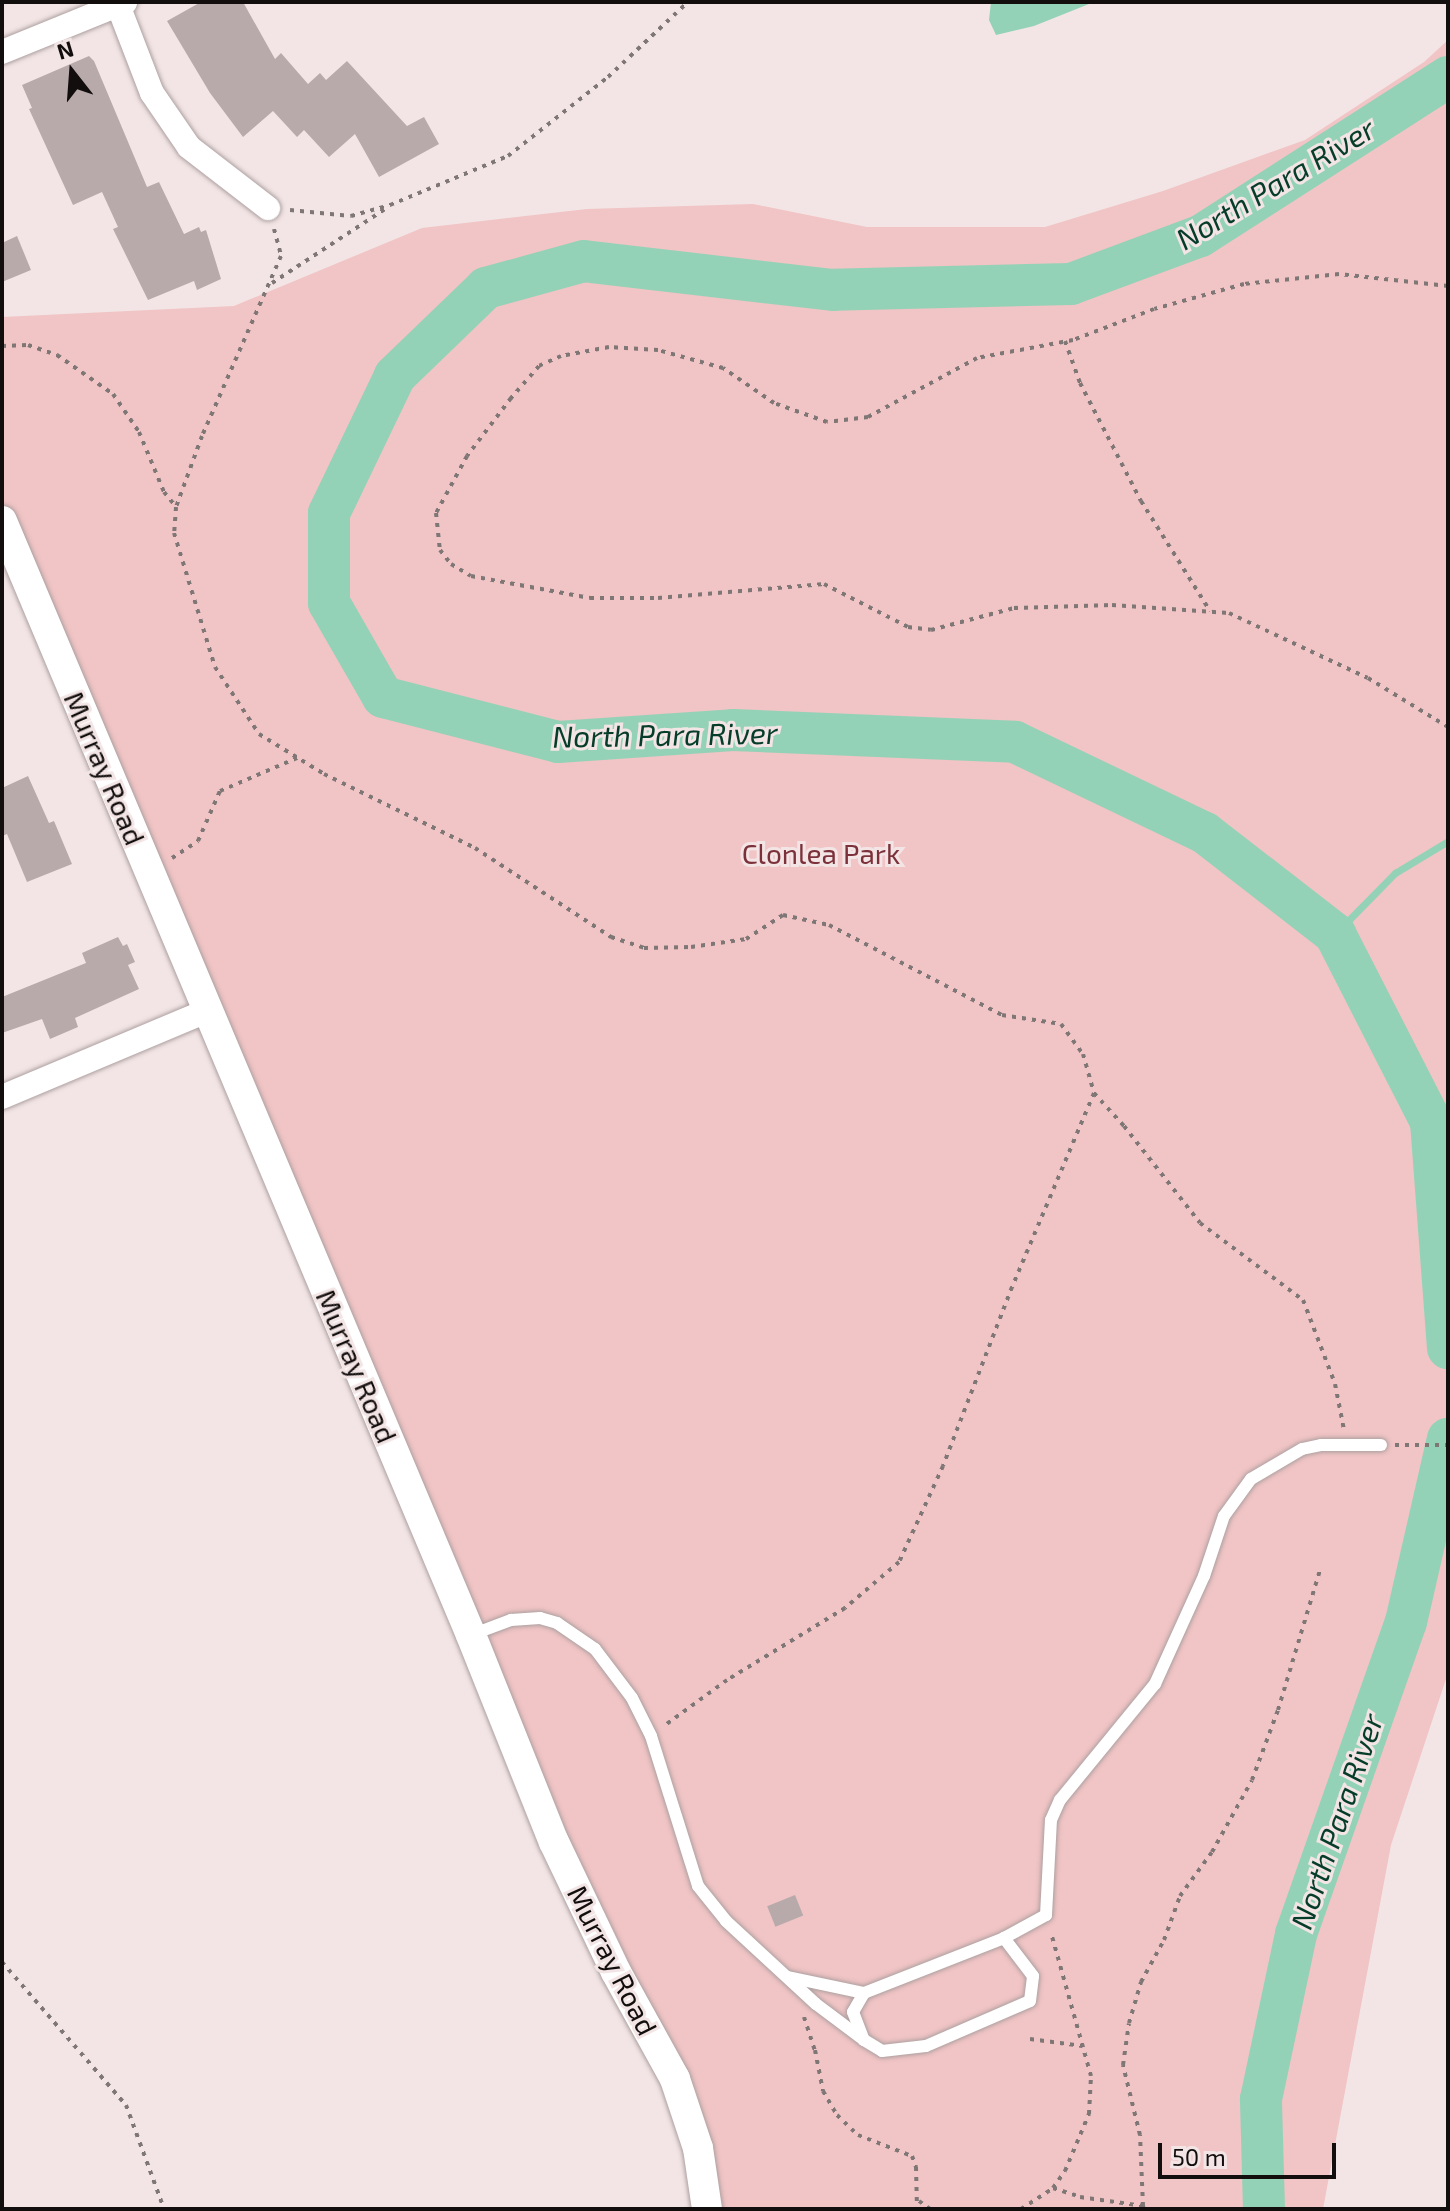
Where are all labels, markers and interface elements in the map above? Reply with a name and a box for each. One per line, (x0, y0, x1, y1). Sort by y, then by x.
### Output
north arrow (32, 32, 112, 112)
text: N (54, 34, 76, 64)
water label: North Para River (1169, 110, 1381, 256)
street label: Murray Road (58, 686, 152, 850)
water label: North Para River (552, 714, 778, 754)
park label: Clonlea Park (742, 836, 900, 870)
street label: Murray Road (310, 1284, 404, 1448)
water label: North Para River (1282, 1709, 1390, 1933)
street label: Murray Road (561, 1879, 665, 2041)
scale bar (1162, 2127, 1340, 2177)
text: 50 m (1172, 2142, 1226, 2171)

